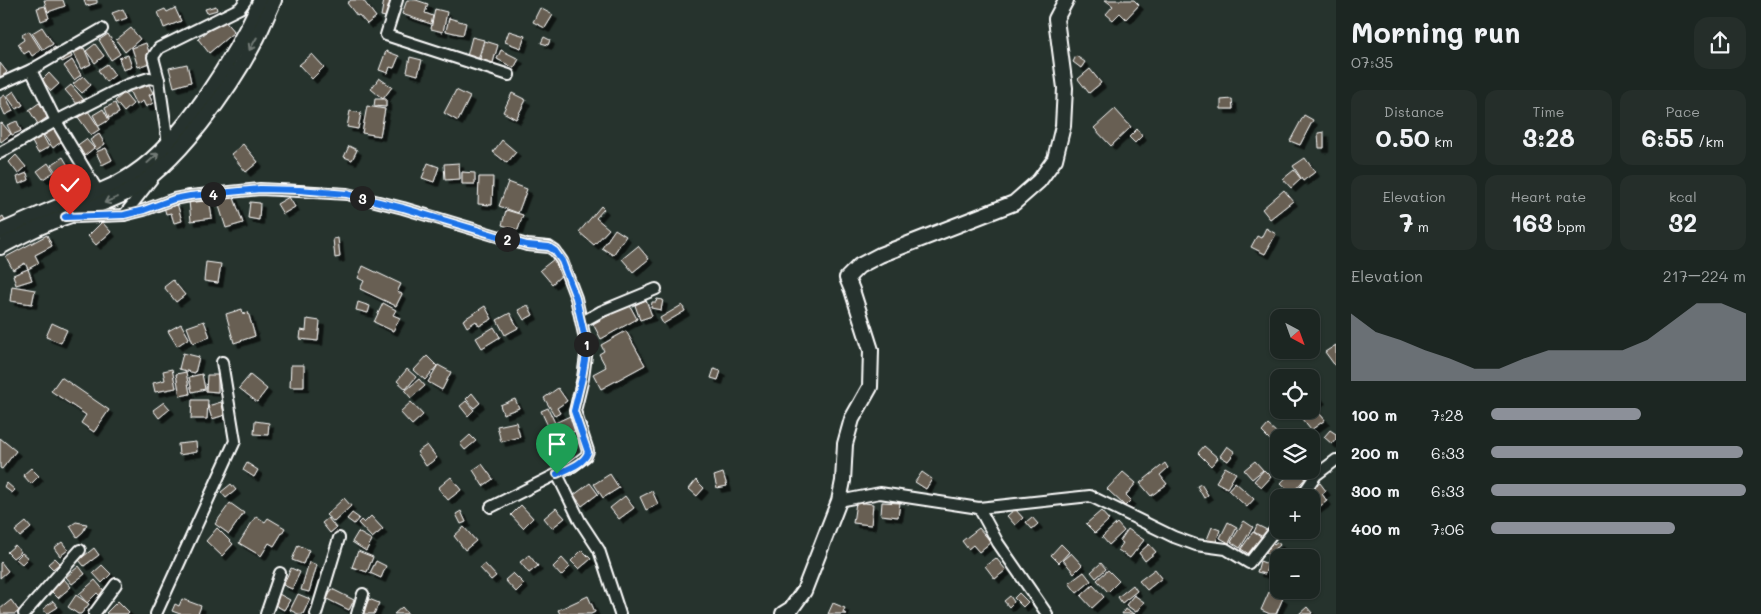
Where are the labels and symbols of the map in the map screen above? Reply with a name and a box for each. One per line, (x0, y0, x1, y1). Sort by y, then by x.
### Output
one-way arrow (248, 36, 258, 51)
one-way arrow (147, 152, 160, 164)
pin (49, 164, 91, 215)
pin: 4 (200, 182, 226, 206)
pin: 3 (350, 186, 374, 210)
one-way arrow (104, 195, 119, 205)
pin: 2 (494, 226, 520, 252)
north arrow (1270, 309, 1320, 359)
pin: 1 (574, 332, 598, 356)
pin (536, 423, 578, 474)

